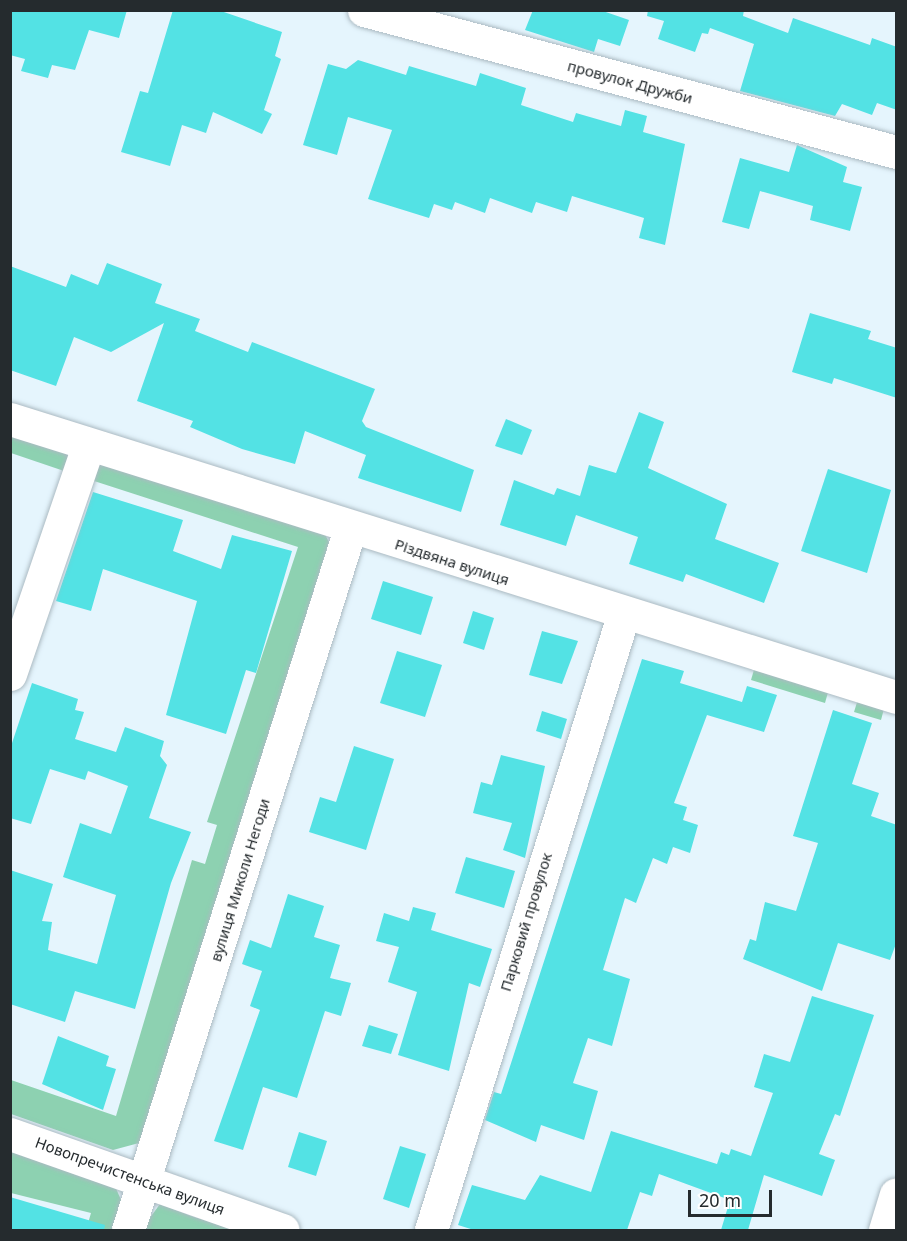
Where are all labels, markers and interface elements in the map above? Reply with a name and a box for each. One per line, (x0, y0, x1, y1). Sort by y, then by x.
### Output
street label: провулок Дружби (565, 57, 695, 107)
street label: Різдвяна вулиця (393, 535, 511, 589)
street label: вулиця Миколи Негоди (207, 796, 273, 964)
street label: Парковий провулок (496, 851, 556, 993)
street label: Новопречистенська вулиця (33, 1133, 227, 1219)
scale bar (691, 1178, 775, 1216)
text: 20 m (699, 1188, 741, 1212)

